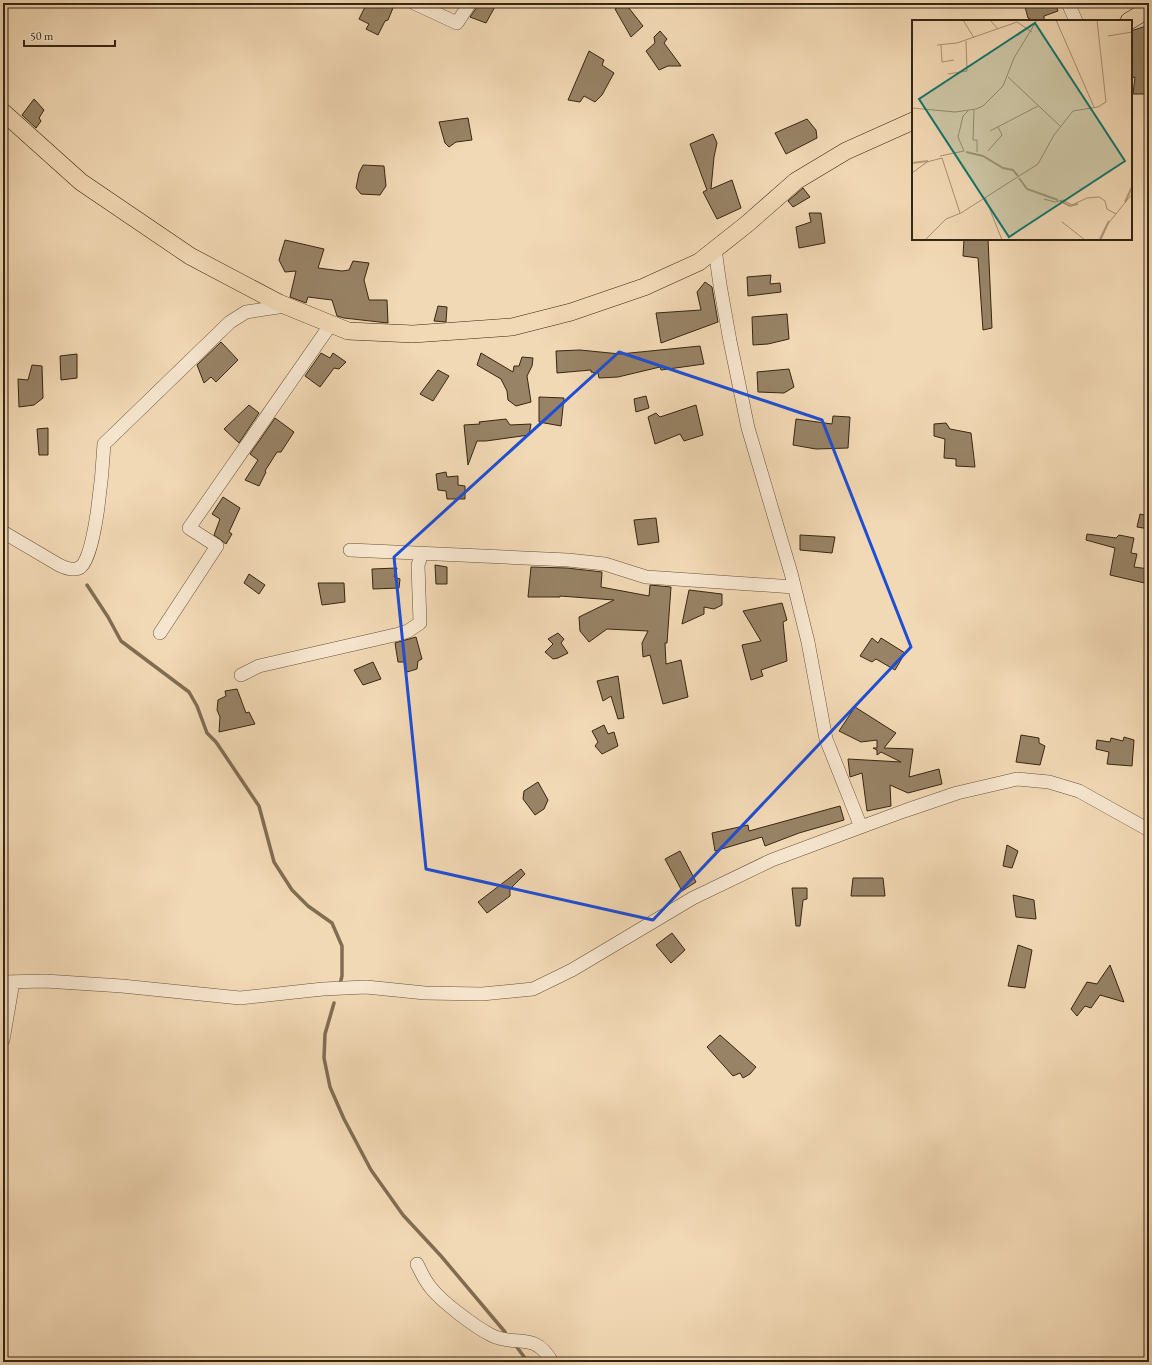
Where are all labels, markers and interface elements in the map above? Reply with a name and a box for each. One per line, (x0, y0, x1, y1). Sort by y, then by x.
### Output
inset map (912, 20, 1132, 240)
scale bar (24, 22, 115, 48)
text: 50 m (30, 28, 54, 44)

